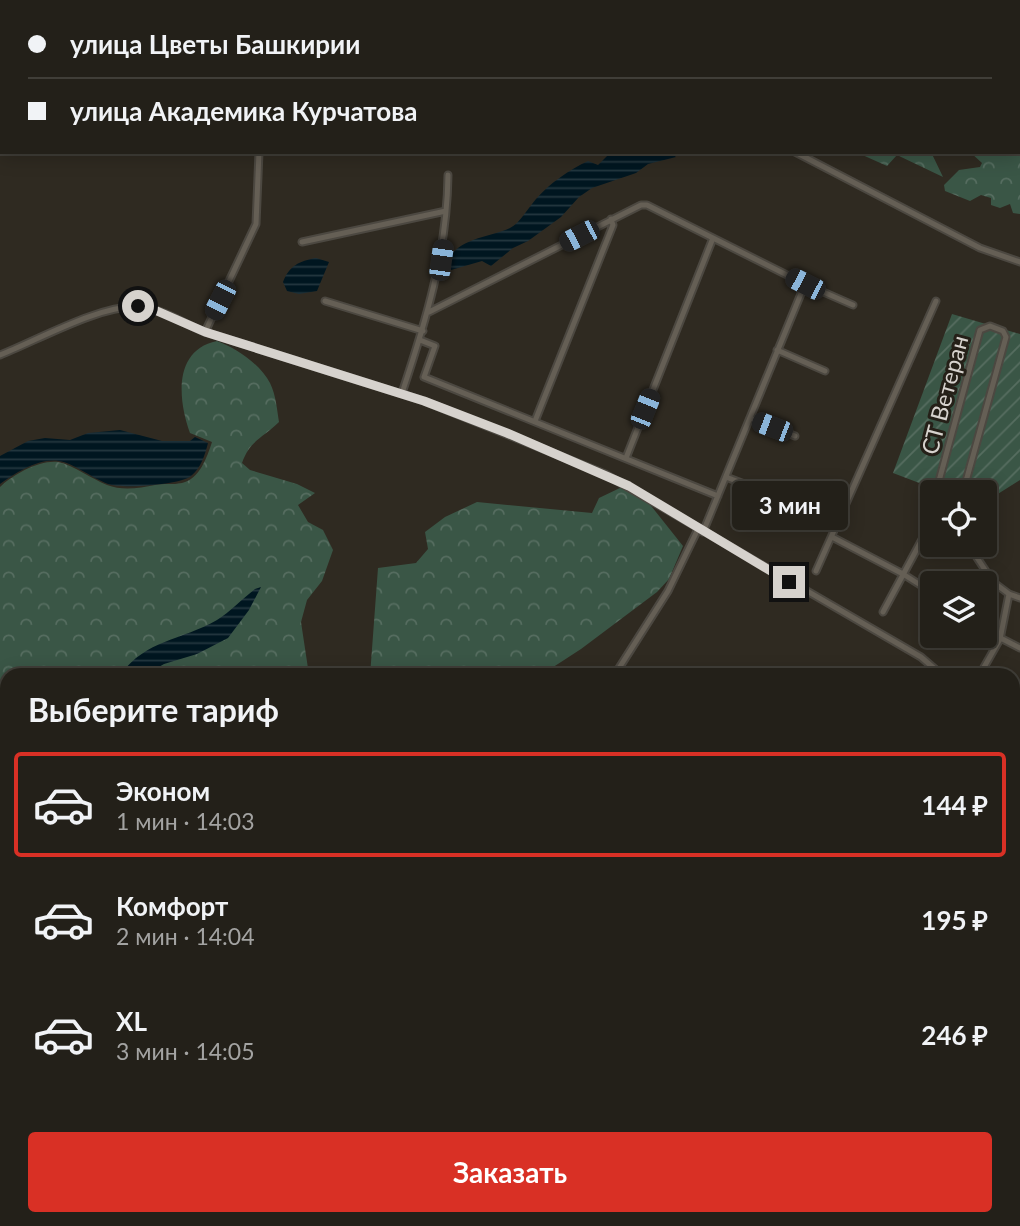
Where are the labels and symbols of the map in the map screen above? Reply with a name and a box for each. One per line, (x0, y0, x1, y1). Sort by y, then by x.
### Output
car (556, 217, 603, 255)
car (428, 238, 455, 282)
car (782, 265, 829, 303)
car (202, 277, 239, 323)
route start (122, 290, 154, 322)
street label: СТ Ветеран (915, 332, 973, 457)
car (628, 386, 663, 432)
car (749, 410, 796, 444)
callout: 3 мин (731, 480, 847, 530)
route end (773, 566, 805, 598)

